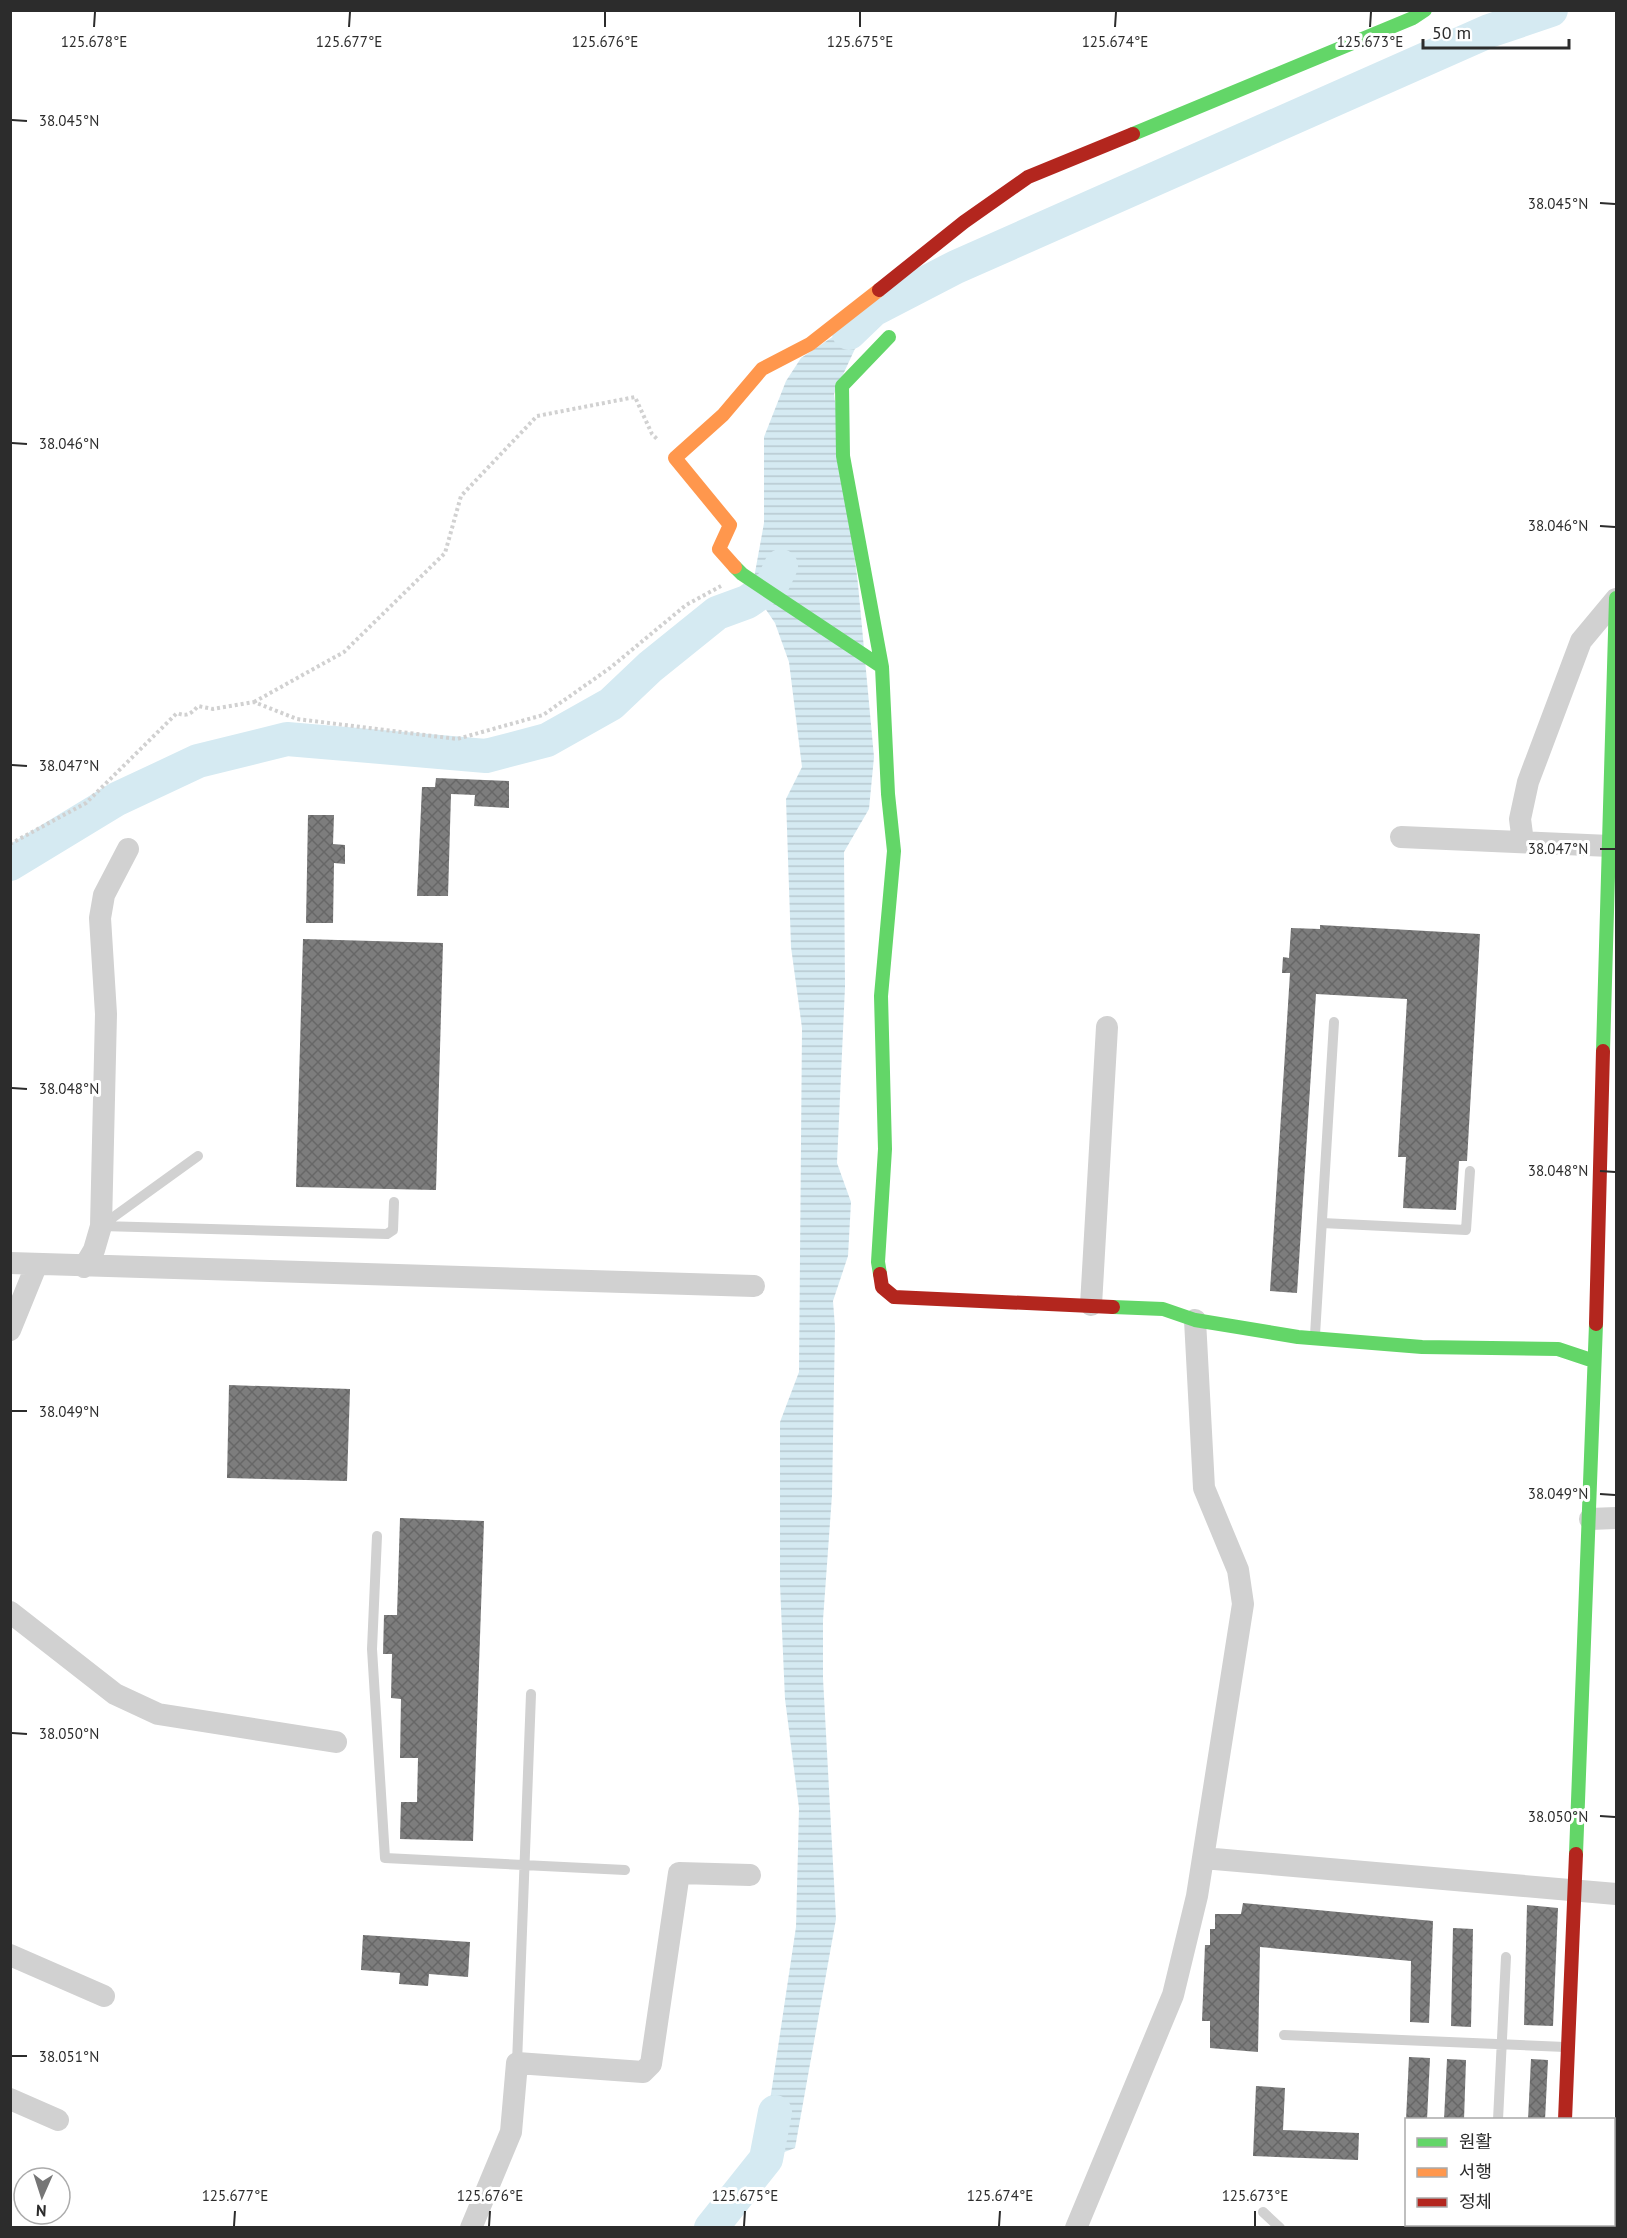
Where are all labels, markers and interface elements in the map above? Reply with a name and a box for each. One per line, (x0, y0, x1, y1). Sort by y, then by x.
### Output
scale bar (1423, 12, 1568, 50)
text: 50 m (1432, 21, 1471, 44)
text: 125.678°E (61, 32, 127, 51)
text: 125.677°E (316, 32, 382, 51)
text: 125.676°E (572, 32, 638, 51)
text: 125.675°E (827, 32, 893, 51)
text: 125.674°E (1082, 32, 1148, 51)
text: 125.673°E (1337, 32, 1403, 51)
text: 38.045°N (39, 111, 99, 130)
text: 38.045°N (1528, 194, 1588, 213)
text: 38.046°N (39, 434, 99, 453)
text: 38.046°N (1528, 516, 1588, 535)
text: 38.047°N (39, 756, 99, 775)
text: 38.047°N (1528, 839, 1588, 858)
text: 38.048°N (39, 1079, 99, 1098)
text: 38.048°N (1528, 1161, 1588, 1180)
text: 38.049°N (39, 1402, 99, 1421)
text: 38.049°N (1528, 1484, 1588, 1503)
text: 38.050°N (39, 1724, 99, 1743)
text: 38.050°N (1528, 1807, 1588, 1826)
text: 38.051°N (39, 2047, 99, 2066)
legend (1405, 2118, 1615, 2226)
text: 원활 (1459, 2130, 1492, 2153)
text: 서행 (1459, 2160, 1492, 2183)
north arrow (12, 2166, 72, 2226)
text: 125.677°E (202, 2186, 268, 2205)
text: 125.676°E (457, 2186, 523, 2205)
text: 125.675°E (712, 2186, 778, 2205)
text: 125.674°E (967, 2186, 1033, 2205)
text: 125.673°E (1222, 2186, 1288, 2205)
text: 정체 (1459, 2190, 1492, 2213)
text: N (35, 2201, 47, 2221)

